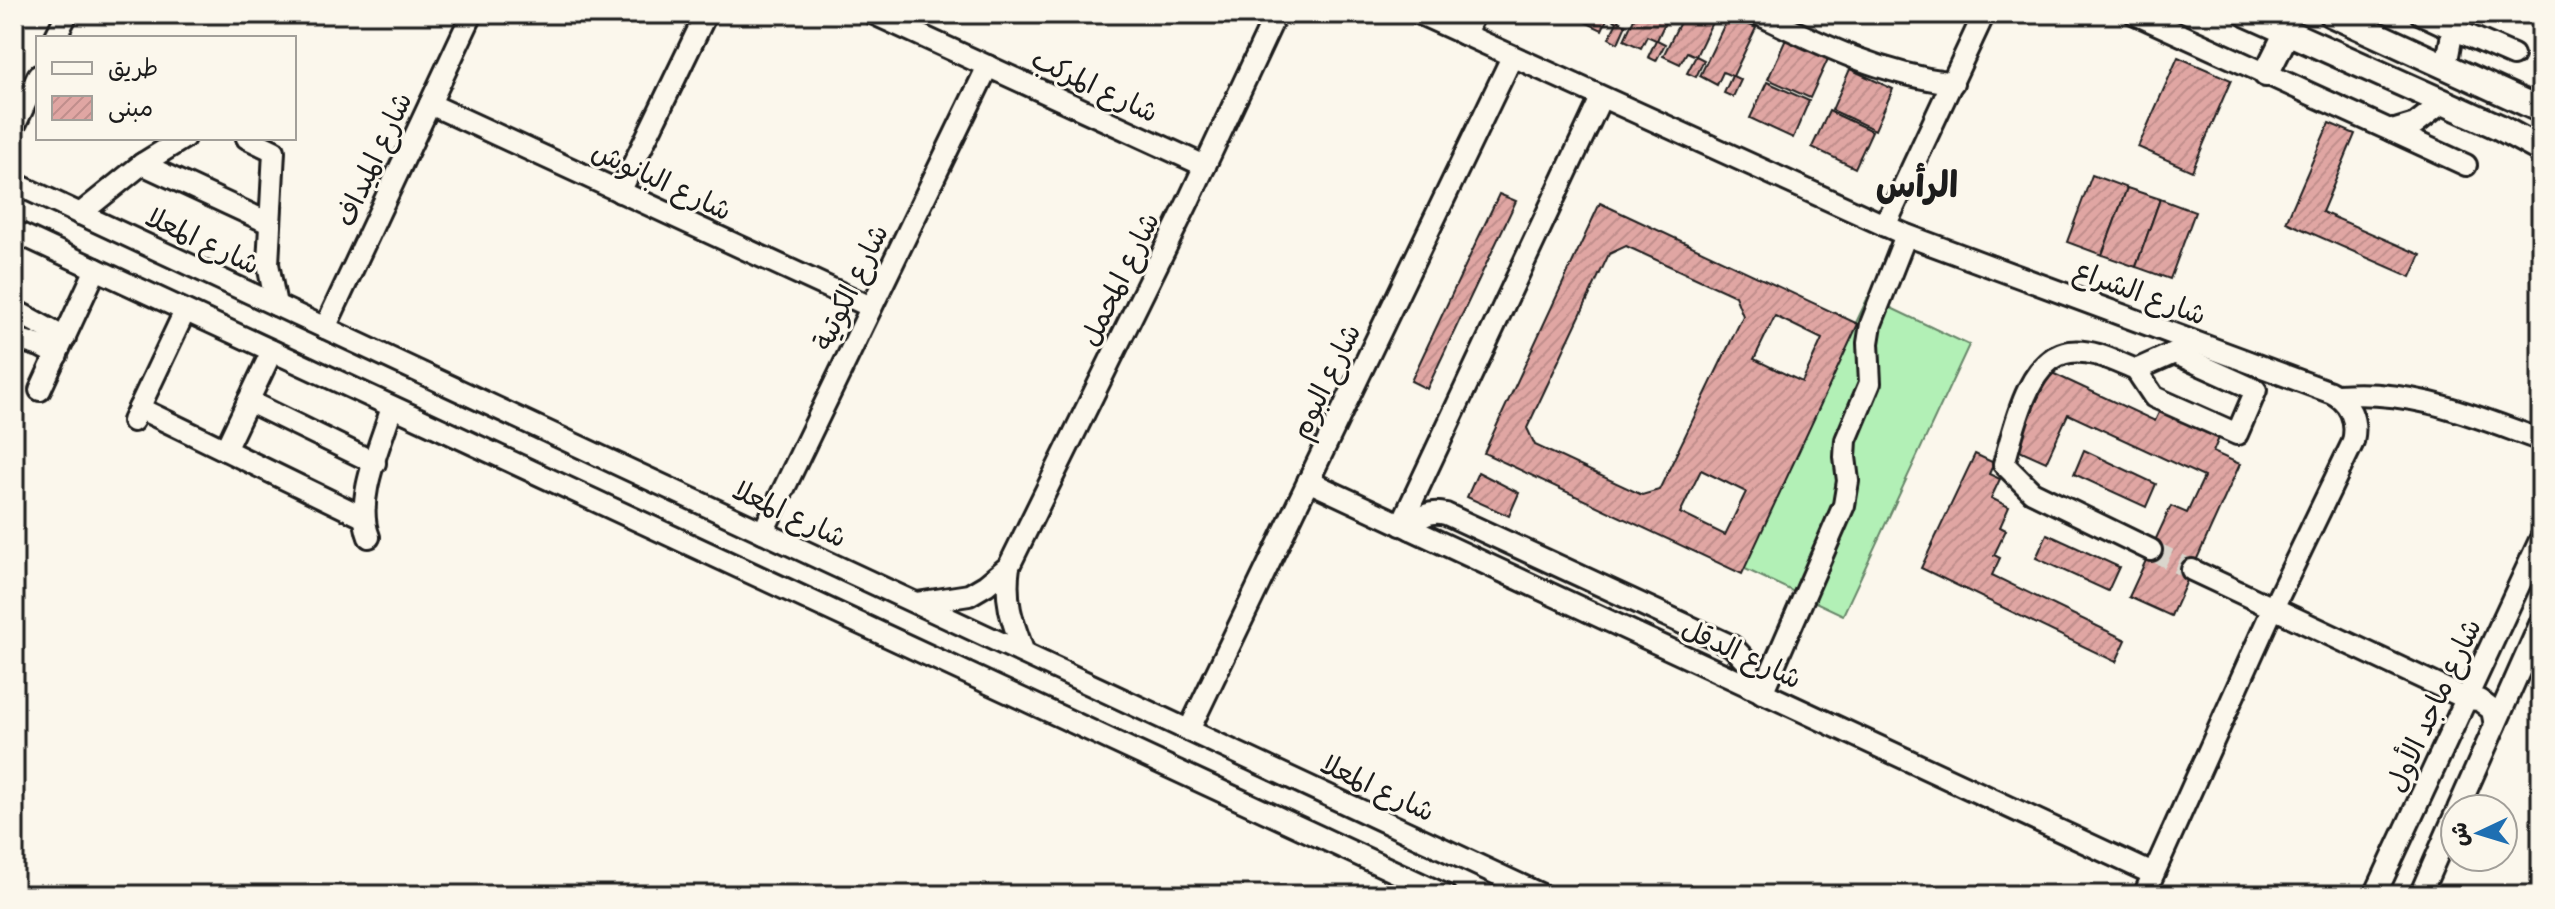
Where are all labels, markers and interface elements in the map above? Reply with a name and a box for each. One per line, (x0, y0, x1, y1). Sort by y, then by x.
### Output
legend (36, 36, 296, 140)
street label: شارع المركب (1025, 41, 1164, 132)
text: طريق (108, 53, 158, 83)
street label: شارع الميداف (327, 87, 422, 233)
text: مبنى (108, 93, 153, 123)
street label: شارع البانوش (585, 133, 737, 230)
district label: الرأس (1876, 162, 1958, 208)
street label: شارع المعلا (139, 199, 265, 284)
street label: شارع المحمل (1072, 206, 1169, 353)
street label: شارع الكوتية (805, 218, 898, 357)
street label: شارع الشراع (2068, 252, 2211, 335)
street label: شارع البوم (1283, 318, 1372, 446)
street label: شارع المعلا (726, 472, 852, 557)
street label: شارع الدقل (1675, 610, 1807, 698)
street label: شارع ماجد الأول (2377, 612, 2491, 798)
street label: شارع المعلا (1314, 746, 1440, 831)
north arrow (2439, 793, 2519, 873)
text: ش (2445, 821, 2475, 847)

